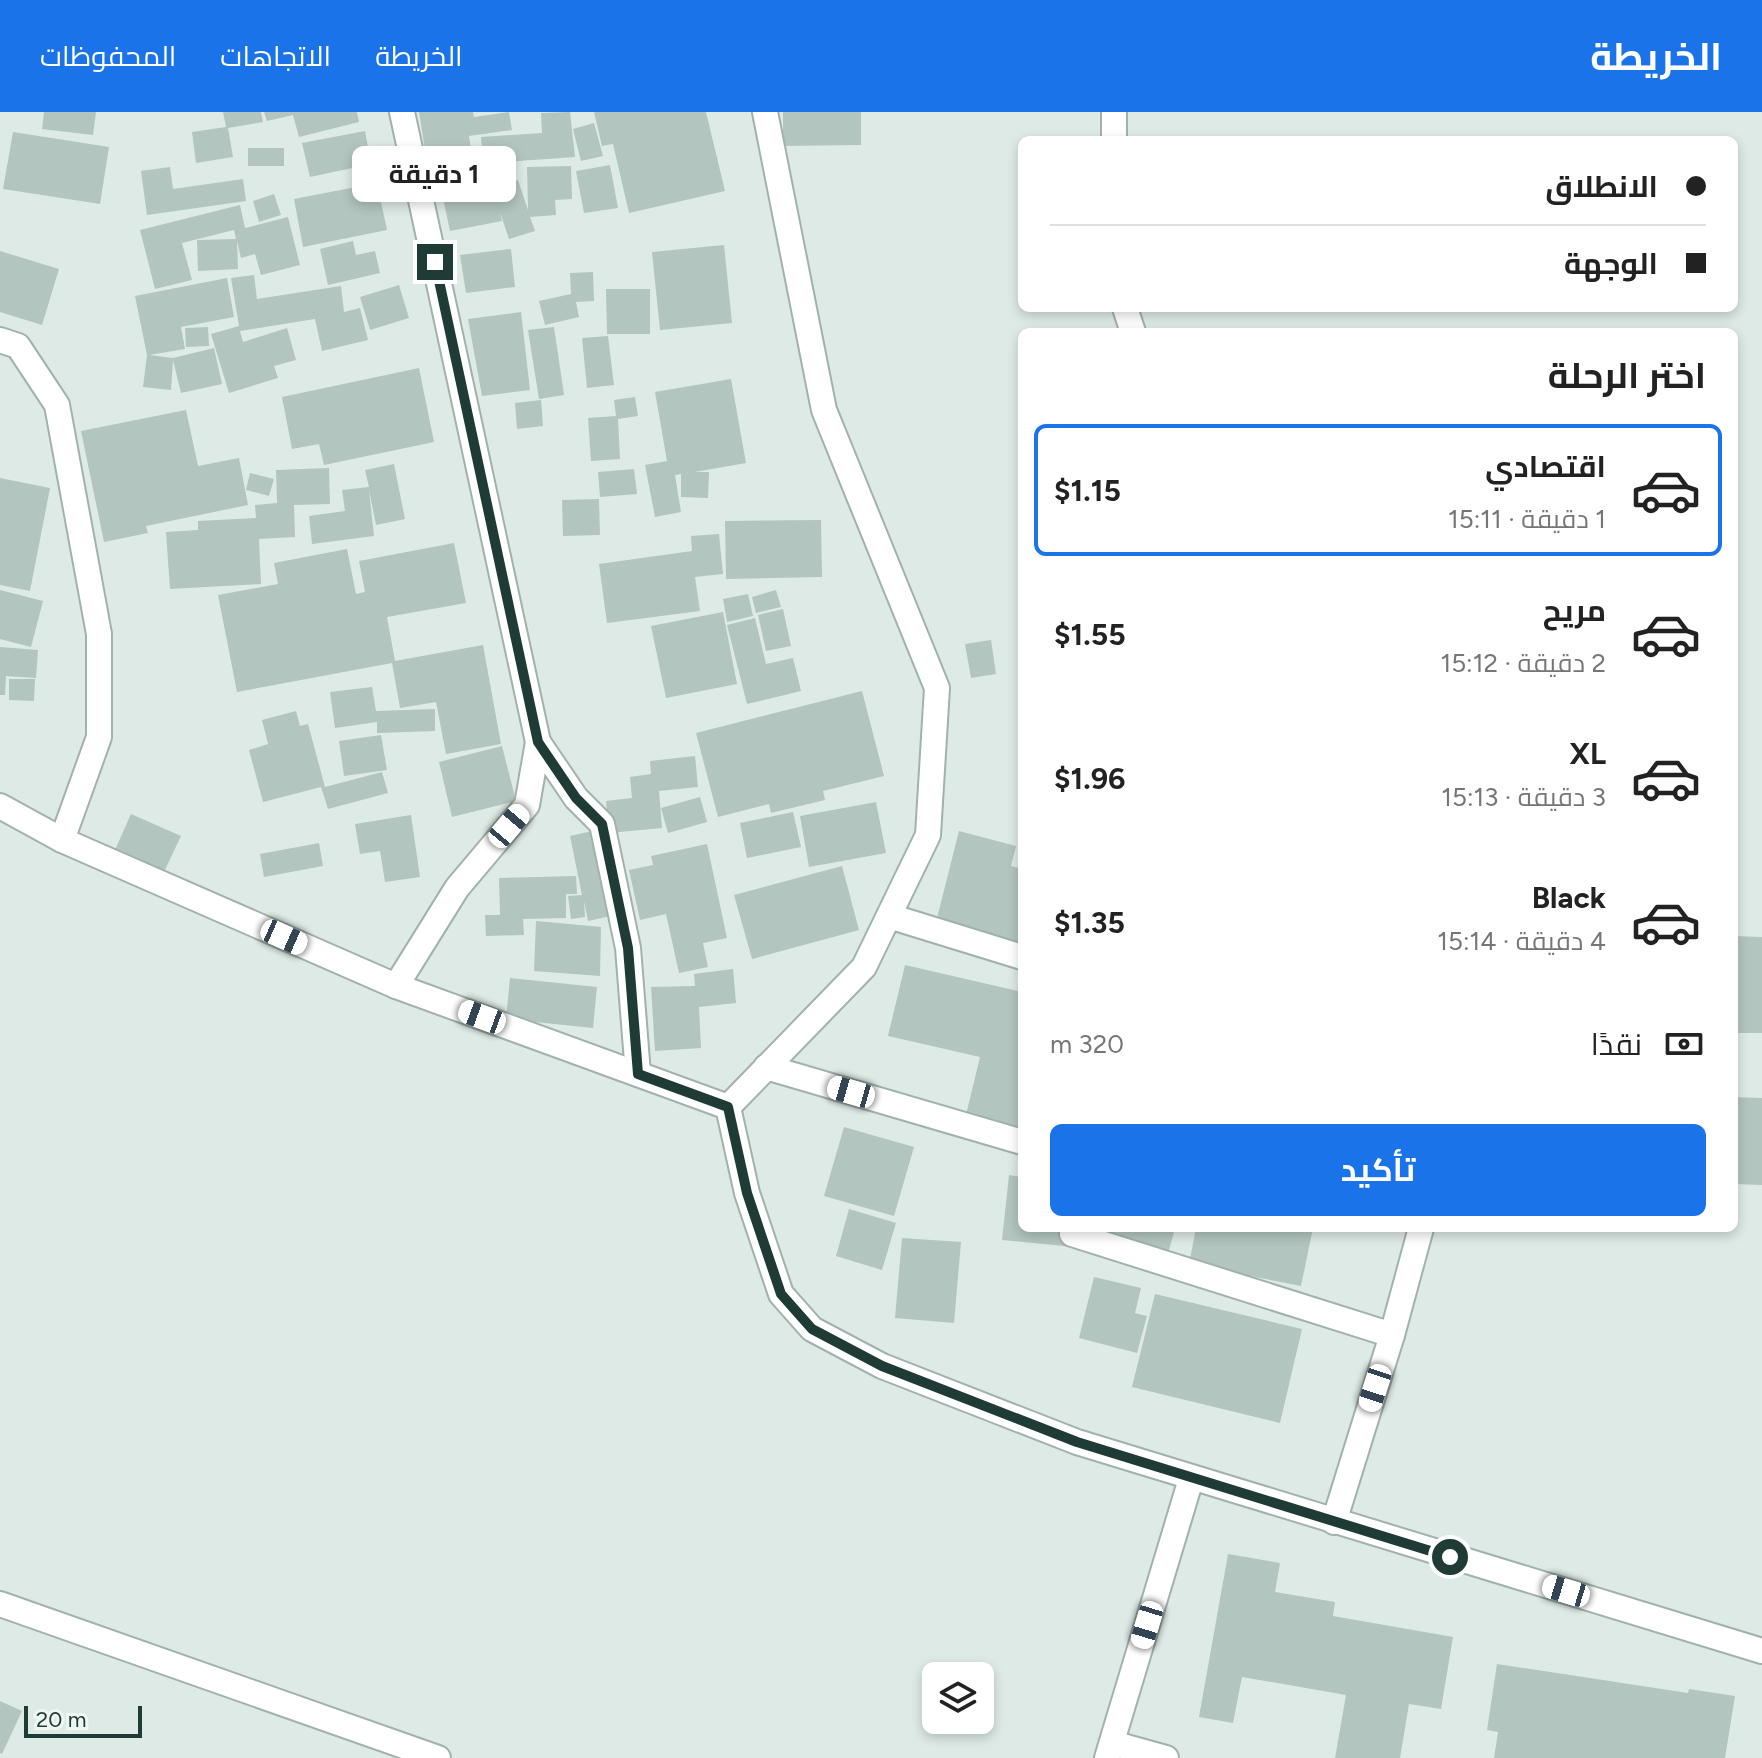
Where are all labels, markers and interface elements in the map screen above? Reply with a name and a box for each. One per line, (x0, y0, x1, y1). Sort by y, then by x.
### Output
text: الخريطة (1590, 34, 1722, 80)
text: المحفوظات (40, 39, 176, 73)
text: الاتجاهات (220, 39, 331, 73)
text: الخريطة (375, 39, 463, 73)
callout: 1 دقيقة (353, 146, 517, 202)
text: 1 دقيقة (389, 158, 479, 190)
text: الانطلاق (1545, 168, 1658, 205)
route end (417, 244, 453, 280)
text: الوجهة (1564, 245, 1658, 282)
text: اختر الرحلة (1548, 354, 1706, 397)
text: اقتصادي (1485, 448, 1606, 485)
icon: car (1630, 454, 1702, 526)
text: $1.15 (1054, 472, 1121, 509)
text: 1 دقيقة · 15:11 (1448, 503, 1606, 535)
text: مريح (1543, 592, 1606, 629)
icon: car (1630, 598, 1702, 670)
text: $1.55 (1054, 616, 1126, 653)
text: 2 دقيقة · 15:12 (1440, 647, 1606, 679)
text: XL (1570, 735, 1606, 772)
icon: car (1630, 742, 1702, 814)
text: $1.96 (1054, 760, 1126, 797)
text: 3 دقيقة · 15:13 (1441, 781, 1606, 813)
car (484, 800, 534, 852)
text: Black (1532, 879, 1606, 916)
icon: car (1630, 886, 1702, 958)
text: $1.35 (1054, 904, 1125, 941)
car (257, 916, 311, 958)
text: 4 دقيقة · 15:14 (1437, 925, 1606, 957)
car (455, 998, 509, 1036)
icon: cash (1662, 1022, 1706, 1066)
text: نقدًا (1591, 1026, 1642, 1063)
text: 320 m (1050, 1028, 1124, 1060)
car (825, 1074, 877, 1110)
button: تأكيد (1050, 1124, 1706, 1216)
car (1356, 1361, 1394, 1415)
route start (1432, 1539, 1468, 1575)
car (1540, 1573, 1592, 1609)
car (1129, 1599, 1165, 1651)
map controls (922, 1662, 994, 1734)
button: layers (922, 1662, 994, 1734)
scale bar (24, 1702, 142, 1738)
text: 20 m (36, 1706, 87, 1733)

